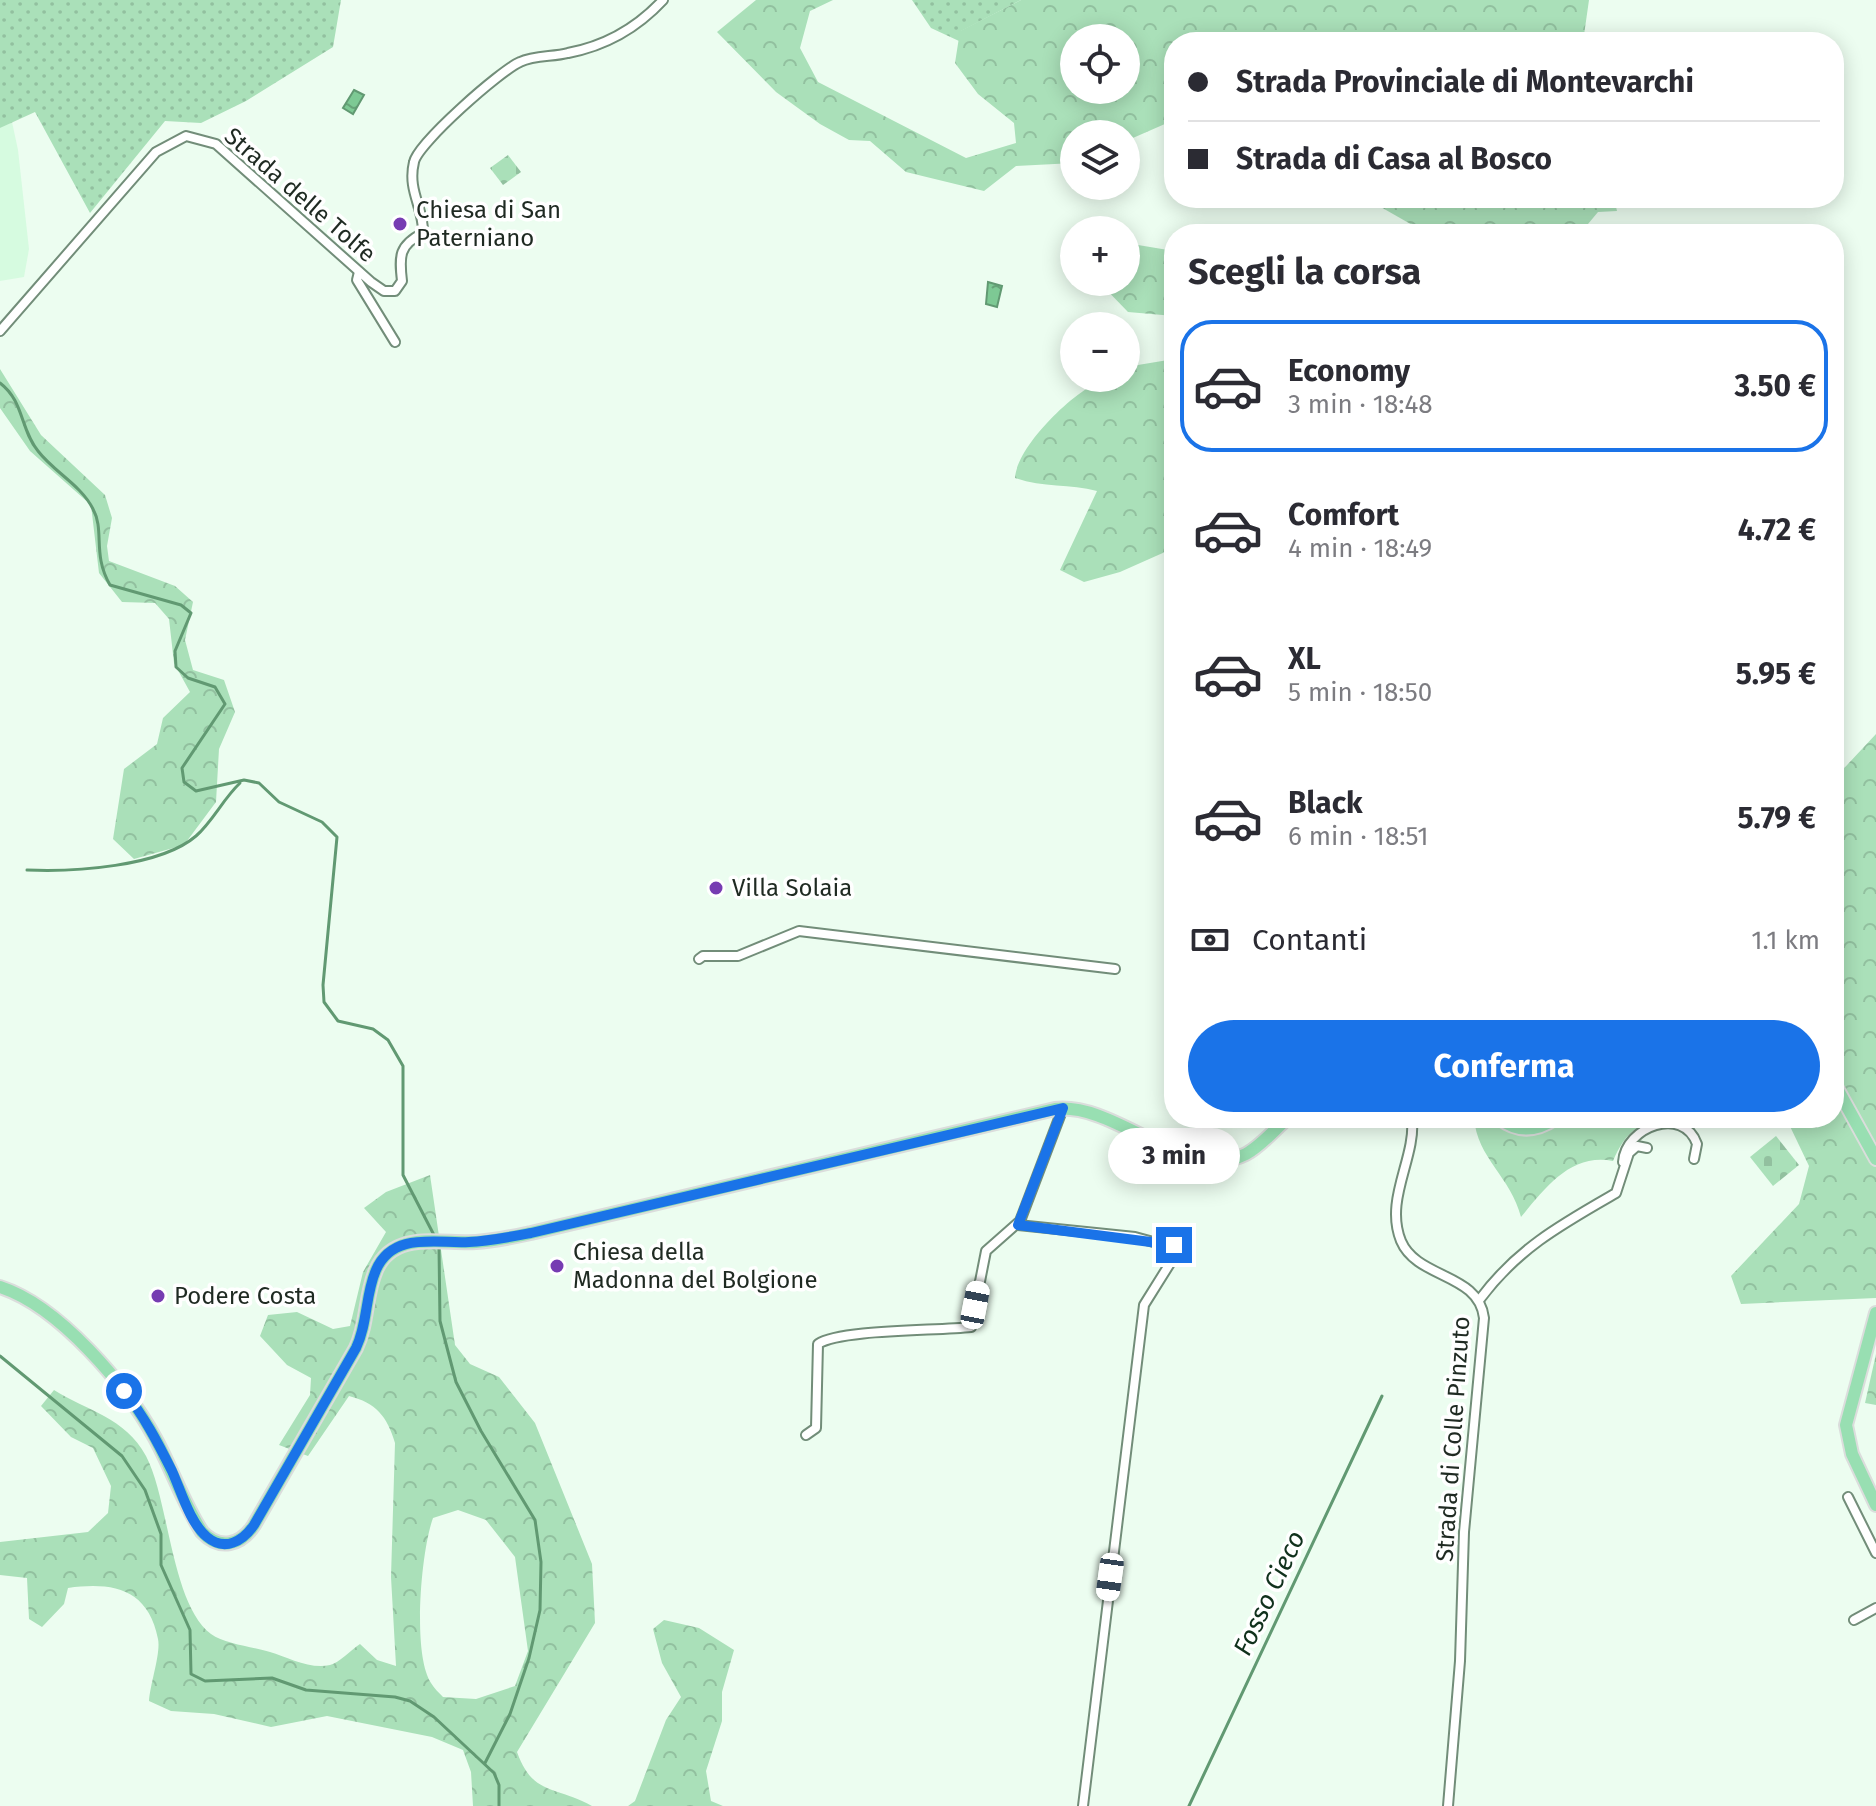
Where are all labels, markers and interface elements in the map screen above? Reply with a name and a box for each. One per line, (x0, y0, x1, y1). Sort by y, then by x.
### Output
map controls (1060, 24, 1140, 392)
button: locate (1060, 24, 1140, 104)
text: Strada Provinciale di Montevarchi (1236, 64, 1694, 100)
button: layers (1060, 120, 1140, 200)
street label: Strada delle Tolfe (219, 122, 381, 268)
text: Strada di Casa al Bosco (1236, 141, 1552, 177)
place label: Chiesa di San Paterniano (416, 196, 561, 252)
marker: Chiesa di San Paterniano (391, 215, 409, 233)
button: + (1060, 216, 1140, 296)
text: Scegli la corsa (1188, 250, 1421, 294)
button: − (1060, 312, 1140, 392)
icon: car (1192, 350, 1264, 422)
text: Economy (1288, 353, 1410, 389)
text: 3.50 € (1734, 368, 1816, 404)
text: 3 min · 18:48 (1288, 389, 1433, 420)
icon: car (1192, 494, 1264, 566)
text: Comfort (1288, 497, 1399, 533)
text: 4.72 € (1738, 512, 1816, 548)
text: 4 min · 18:49 (1288, 533, 1432, 564)
icon: car (1192, 638, 1264, 710)
text: XL (1288, 641, 1321, 677)
text: 5.95 € (1736, 656, 1816, 692)
text: 5 min · 18:50 (1288, 677, 1432, 708)
icon: car (1192, 782, 1264, 854)
text: Black (1288, 785, 1363, 821)
text: 5.79 € (1737, 800, 1816, 836)
text: 6 min · 18:51 (1288, 821, 1429, 852)
place label: Villa Solaia (732, 874, 852, 902)
marker: Villa Solaia (707, 879, 725, 897)
icon: cash (1188, 918, 1232, 962)
text: Contanti (1252, 922, 1367, 958)
text: 1.1 km (1751, 925, 1820, 956)
button: Conferma (1188, 1020, 1820, 1112)
callout: 3 min (1108, 1129, 1240, 1185)
text: 3 min (1142, 1140, 1206, 1171)
route end (1156, 1227, 1192, 1263)
place label: Chiesa della Madonna del Bolgione (573, 1238, 818, 1294)
marker: Chiesa della Madonna del Bolgione (548, 1257, 566, 1275)
car (959, 1279, 991, 1331)
place label: Podere Costa (174, 1282, 316, 1310)
marker: Podere Costa (149, 1287, 167, 1305)
street label: Strada di Colle Pinzuto (1430, 1315, 1476, 1563)
route start (106, 1373, 142, 1409)
water label: Fosso Cieco (1227, 1526, 1312, 1660)
car (1095, 1552, 1125, 1602)

